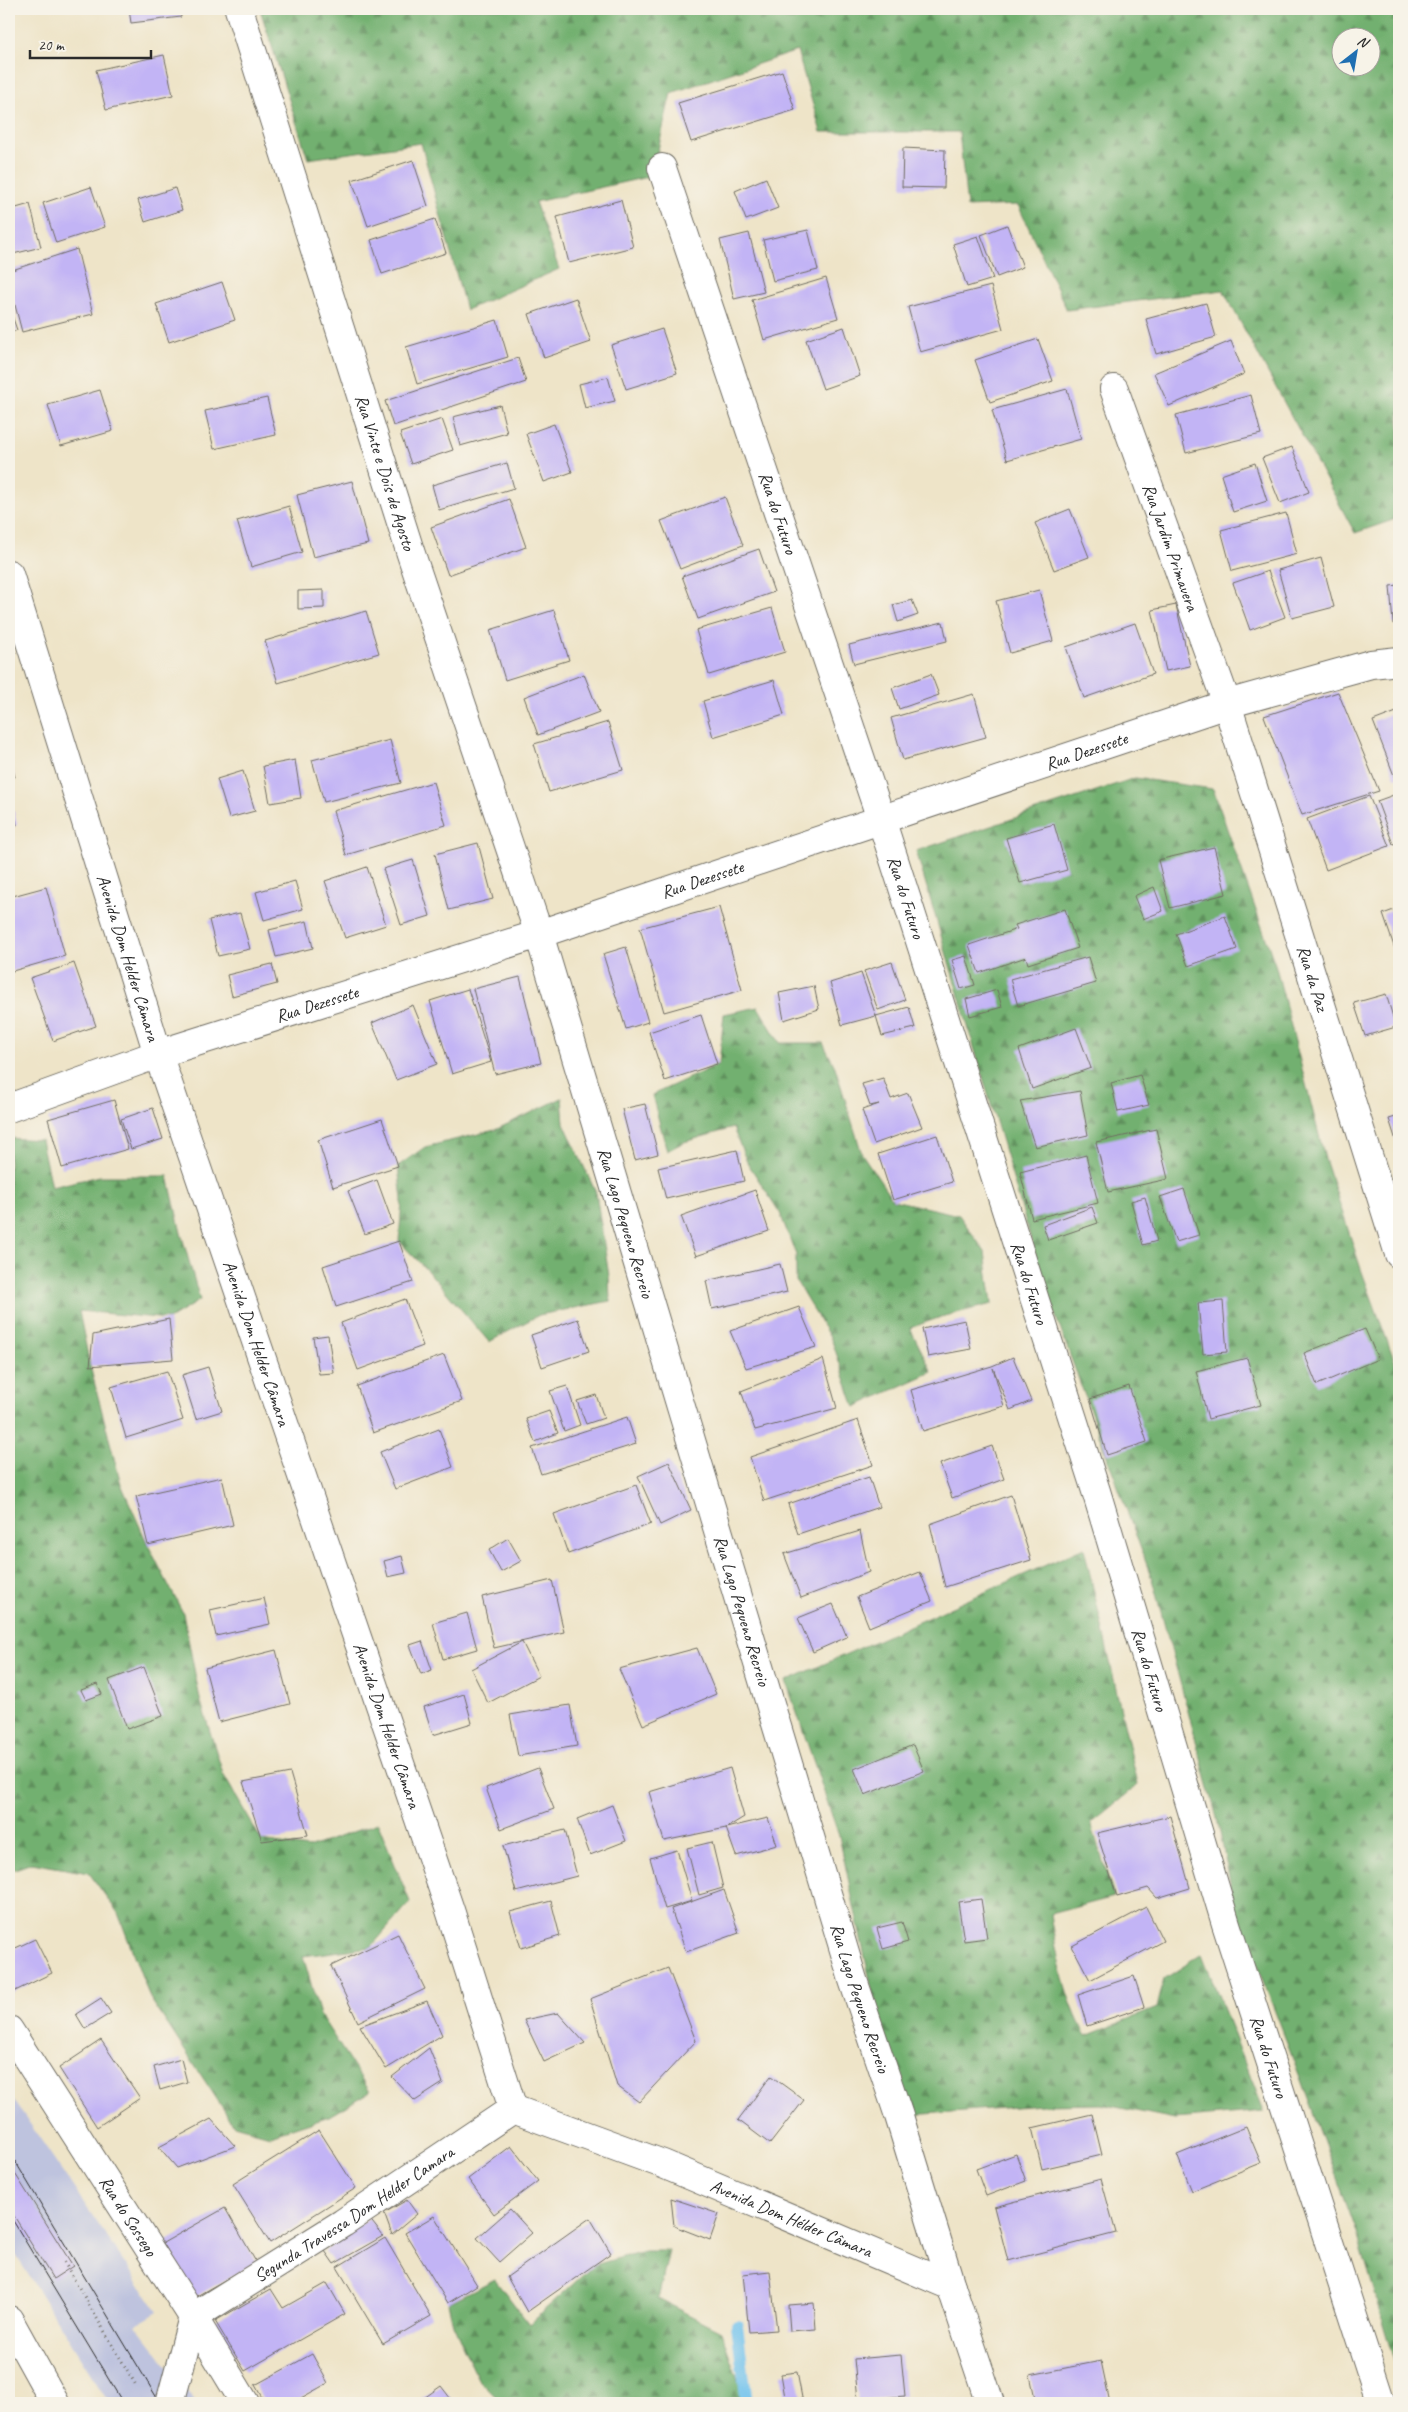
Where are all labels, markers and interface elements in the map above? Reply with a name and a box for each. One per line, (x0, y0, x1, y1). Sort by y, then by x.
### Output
scale bar (30, 28, 151, 60)
north arrow (1330, 28, 1380, 78)
text: N (1354, 32, 1373, 52)
text: 20 m (38, 36, 65, 55)
street label: Rua Vinte e Dois de Agosto (350, 392, 421, 555)
street label: Rua do Futuro (754, 469, 803, 559)
street label: Rua Jardim Primavera (1138, 480, 1204, 616)
street label: Rua Dezessete (1042, 727, 1131, 775)
street label: Rua do Futuro (883, 853, 930, 943)
street label: Rua Dezessete (658, 855, 747, 903)
street label: Avenida Dom Helder Câmara (92, 872, 165, 1046)
street label: Rua da Paz (1292, 943, 1334, 1016)
street label: Rua Dezessete (273, 980, 362, 1027)
street label: Rua Lago Pequeno Recreio (593, 1145, 659, 1302)
street label: Rua do Futuro (1006, 1239, 1053, 1329)
street label: Avenida Dom Helder Câmara (218, 1257, 296, 1430)
street label: Rua Lago Pequeno Recreio (709, 1533, 776, 1690)
street label: Rua do Futuro (1127, 1626, 1173, 1715)
street label: Avenida Dom Helder Câmara (349, 1640, 426, 1813)
street label: Rua Lago Pequeno Recreio (826, 1921, 895, 2077)
street label: Rua do Futuro (1245, 2013, 1293, 2102)
street label: Segunda Travessa Dom Helder Camara (250, 2140, 459, 2287)
street label: Rua do Sossego (94, 2172, 163, 2262)
street label: Avenida Dom Hélder Câmara (707, 2174, 877, 2263)

